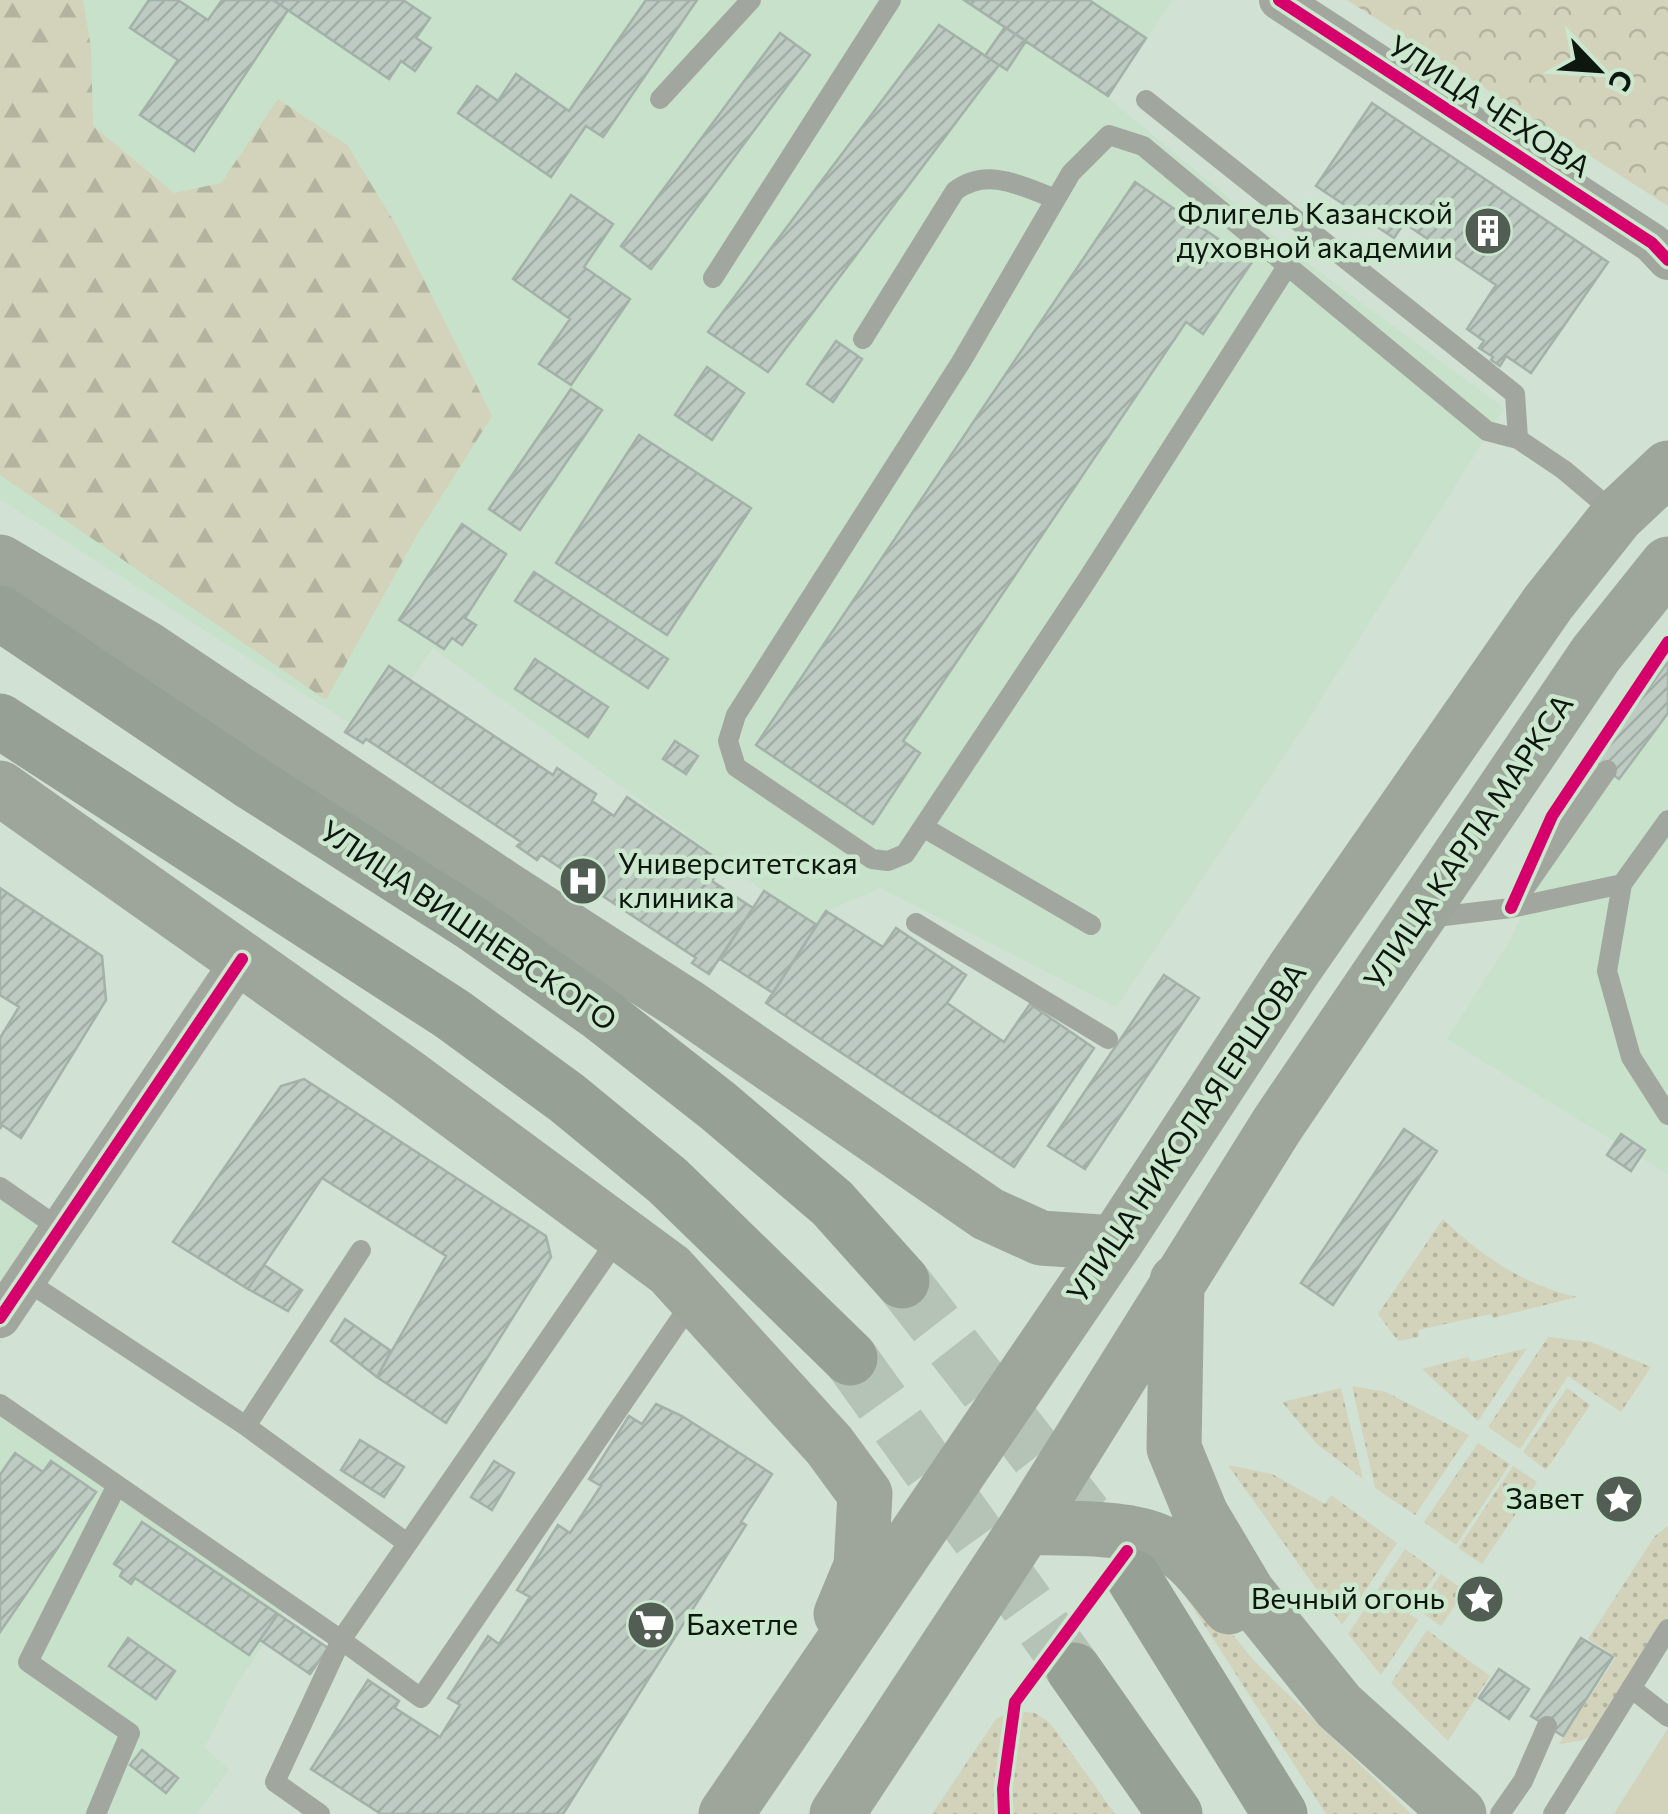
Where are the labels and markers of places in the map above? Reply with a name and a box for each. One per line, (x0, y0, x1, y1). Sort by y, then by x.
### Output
place label: Флигель Казанской духовной академии (1177, 193, 1453, 264)
building icon: Флигель Казанской духовной академии (1462, 205, 1514, 257)
place label: Университетская клиника (618, 843, 858, 914)
hospital icon: Университетская клиника (557, 855, 609, 907)
place icon: Завет (1593, 1473, 1645, 1525)
place label: Завет (1505, 1478, 1584, 1515)
place icon: Вечный огонь (1454, 1573, 1506, 1625)
place label: Вечный огонь (1251, 1578, 1445, 1615)
supermarket icon: Бахетле (625, 1599, 677, 1651)
place label: Бахетле (686, 1604, 798, 1641)

